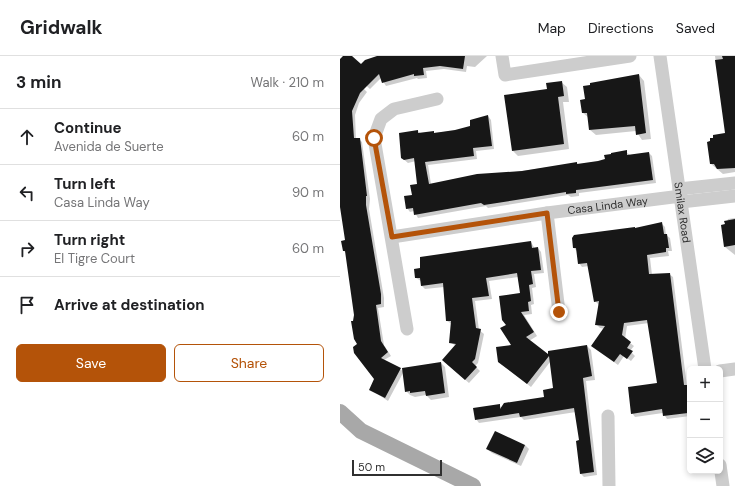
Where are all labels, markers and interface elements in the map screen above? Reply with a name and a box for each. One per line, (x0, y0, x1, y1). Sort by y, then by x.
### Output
text: Gridwalk (20, 15, 102, 40)
text: Map (538, 19, 566, 37)
text: Directions (588, 19, 654, 37)
text: Saved (676, 19, 715, 37)
text: 3 min (16, 71, 61, 93)
text: Walk · 210 m (251, 74, 324, 91)
text: Continue (54, 118, 122, 138)
icon: ahead (16, 126, 38, 148)
text: 60 m (292, 128, 324, 145)
route start (365, 129, 383, 147)
text: Avenida de Suerte (54, 138, 164, 155)
text: Turn left (54, 174, 115, 194)
street label: Smilax Road (671, 181, 694, 244)
icon: left (16, 182, 38, 204)
text: 90 m (292, 184, 324, 201)
street label: Casa Linda Way (567, 193, 649, 217)
text: Casa Linda Way (54, 194, 150, 211)
text: Turn right (54, 230, 125, 250)
icon: right (16, 238, 38, 260)
text: 60 m (292, 240, 324, 257)
text: El Tigre Court (54, 250, 135, 267)
icon: arrive (16, 294, 38, 316)
text: Arrive at destination (54, 295, 205, 315)
route end (550, 303, 568, 321)
button: Save (16, 344, 166, 382)
button: Share (174, 344, 324, 382)
map controls (687, 366, 723, 474)
button: + (687, 366, 723, 402)
button: − (687, 402, 723, 438)
button: layers (687, 438, 723, 474)
scale bar (352, 458, 442, 477)
text: 50 m (358, 460, 385, 474)

